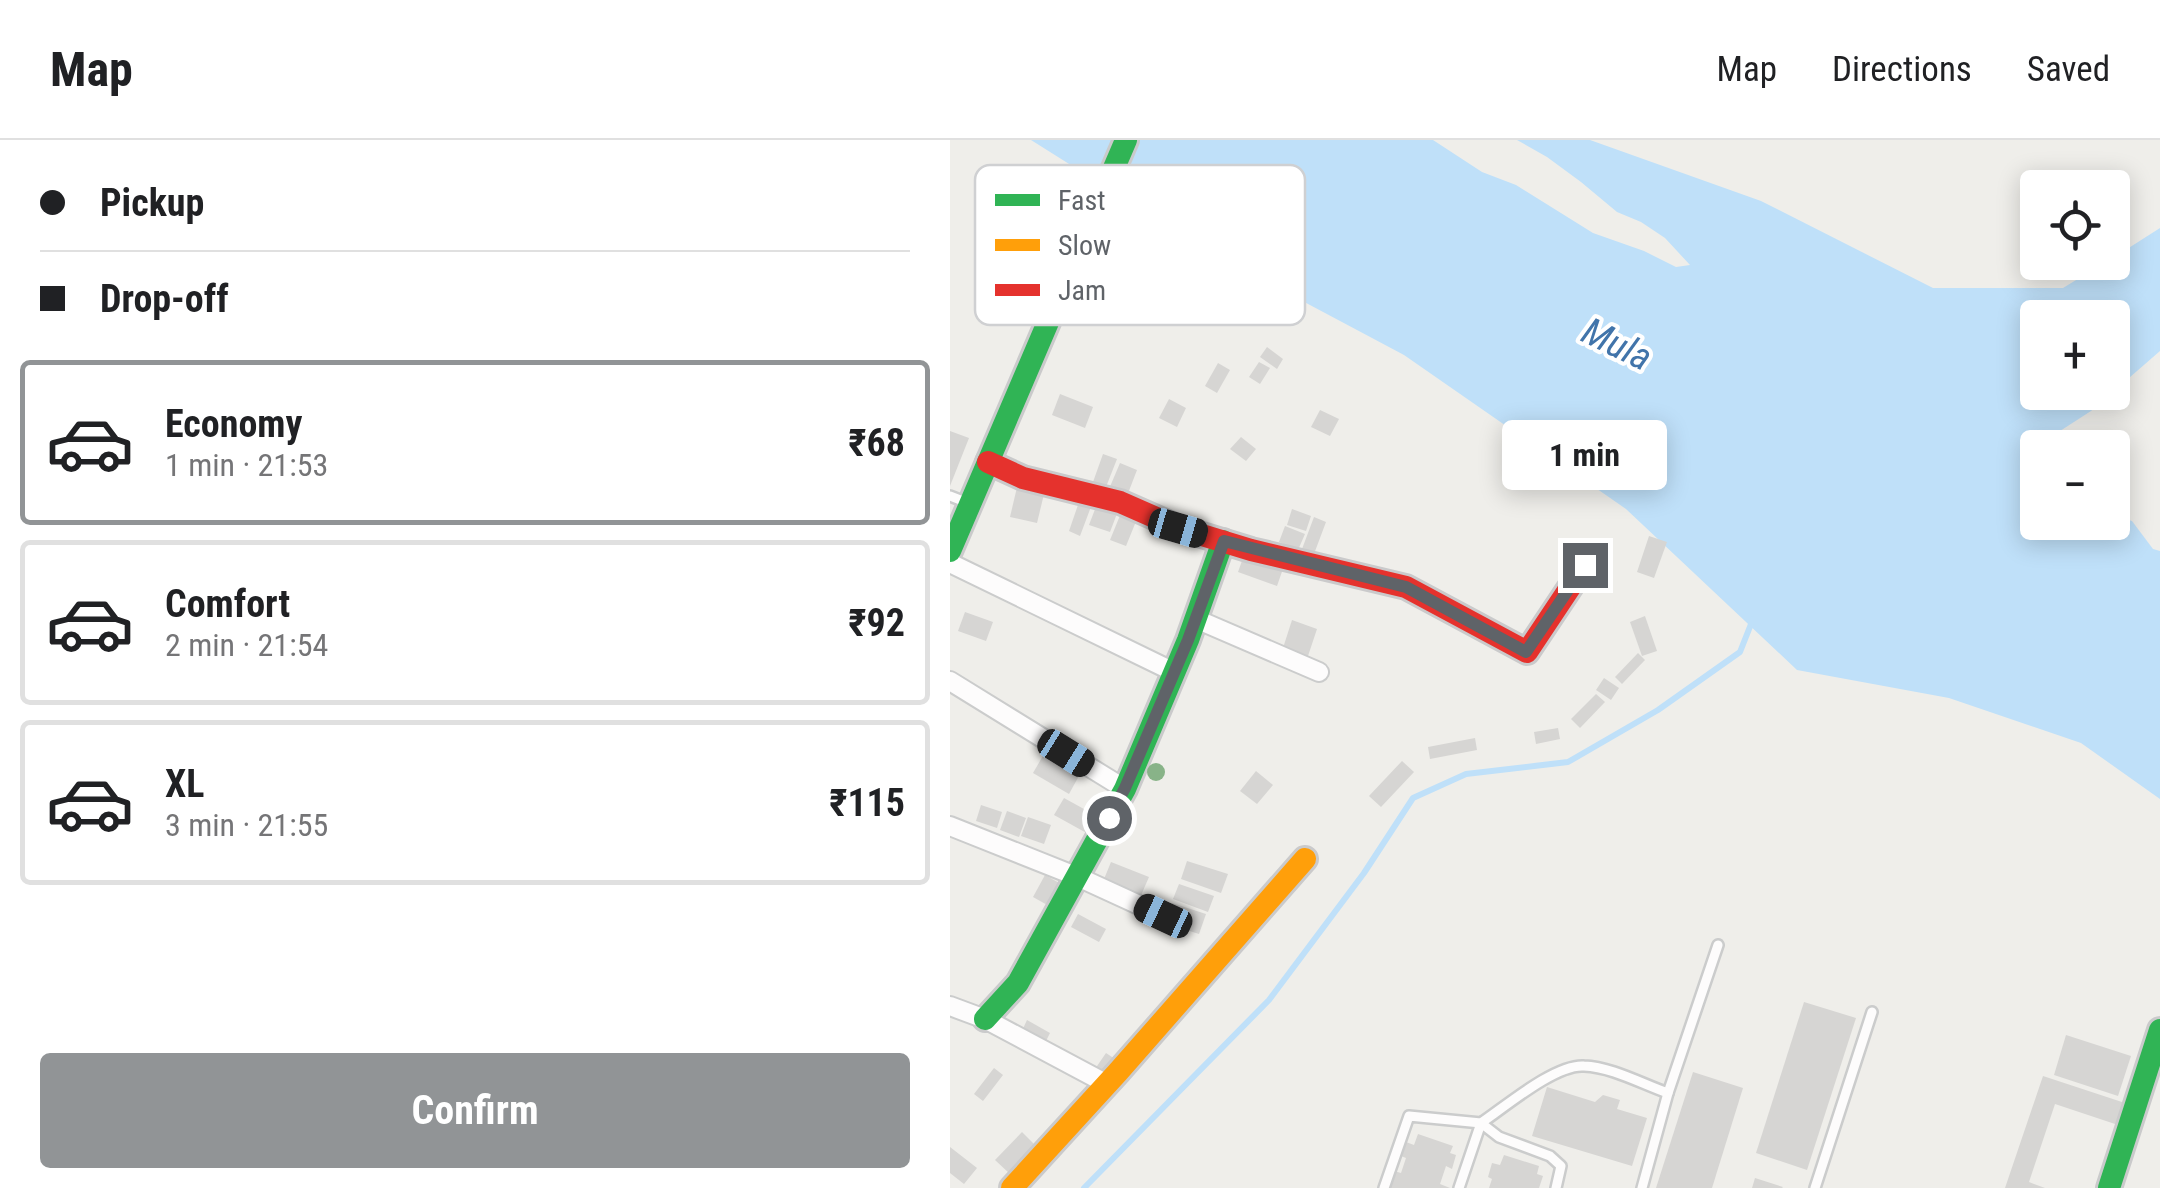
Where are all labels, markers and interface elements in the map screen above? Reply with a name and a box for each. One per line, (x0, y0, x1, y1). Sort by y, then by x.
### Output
text: Map (50, 41, 133, 98)
text: Map (1717, 49, 1777, 90)
text: Directions (1832, 49, 1972, 90)
text: Saved (2027, 49, 2110, 90)
legend (975, 165, 1305, 325)
map controls (2020, 170, 2130, 540)
button: locate (2020, 170, 2130, 280)
text: Pickup (100, 181, 204, 225)
text: Fast (1058, 184, 1105, 217)
text: Slow (1058, 229, 1111, 262)
text: Jam (1058, 274, 1106, 307)
text: Drop-off (100, 277, 229, 321)
button: + (2020, 300, 2130, 410)
water label: Mula (1575, 308, 1659, 380)
icon: car (45, 398, 135, 488)
text: Economy (165, 402, 302, 446)
callout: 1 min (1502, 420, 1668, 490)
text: ₹68 (849, 421, 905, 465)
button: − (2020, 430, 2130, 540)
text: 1 min (1549, 436, 1620, 474)
text: 1 min · 21:53 (165, 446, 328, 484)
car (1145, 505, 1211, 551)
route end (1563, 543, 1608, 588)
icon: car (45, 578, 135, 668)
text: Comfort (165, 582, 290, 626)
text: ₹92 (849, 601, 905, 645)
text: 2 min · 21:54 (165, 626, 328, 664)
car (1033, 724, 1099, 782)
icon: car (45, 758, 135, 848)
text: XL (165, 762, 204, 806)
text: ₹115 (829, 781, 905, 825)
route start (1087, 796, 1132, 841)
text: 3 min · 21:55 (165, 806, 328, 844)
car (1129, 890, 1197, 942)
button: Confirm (40, 1053, 910, 1168)

